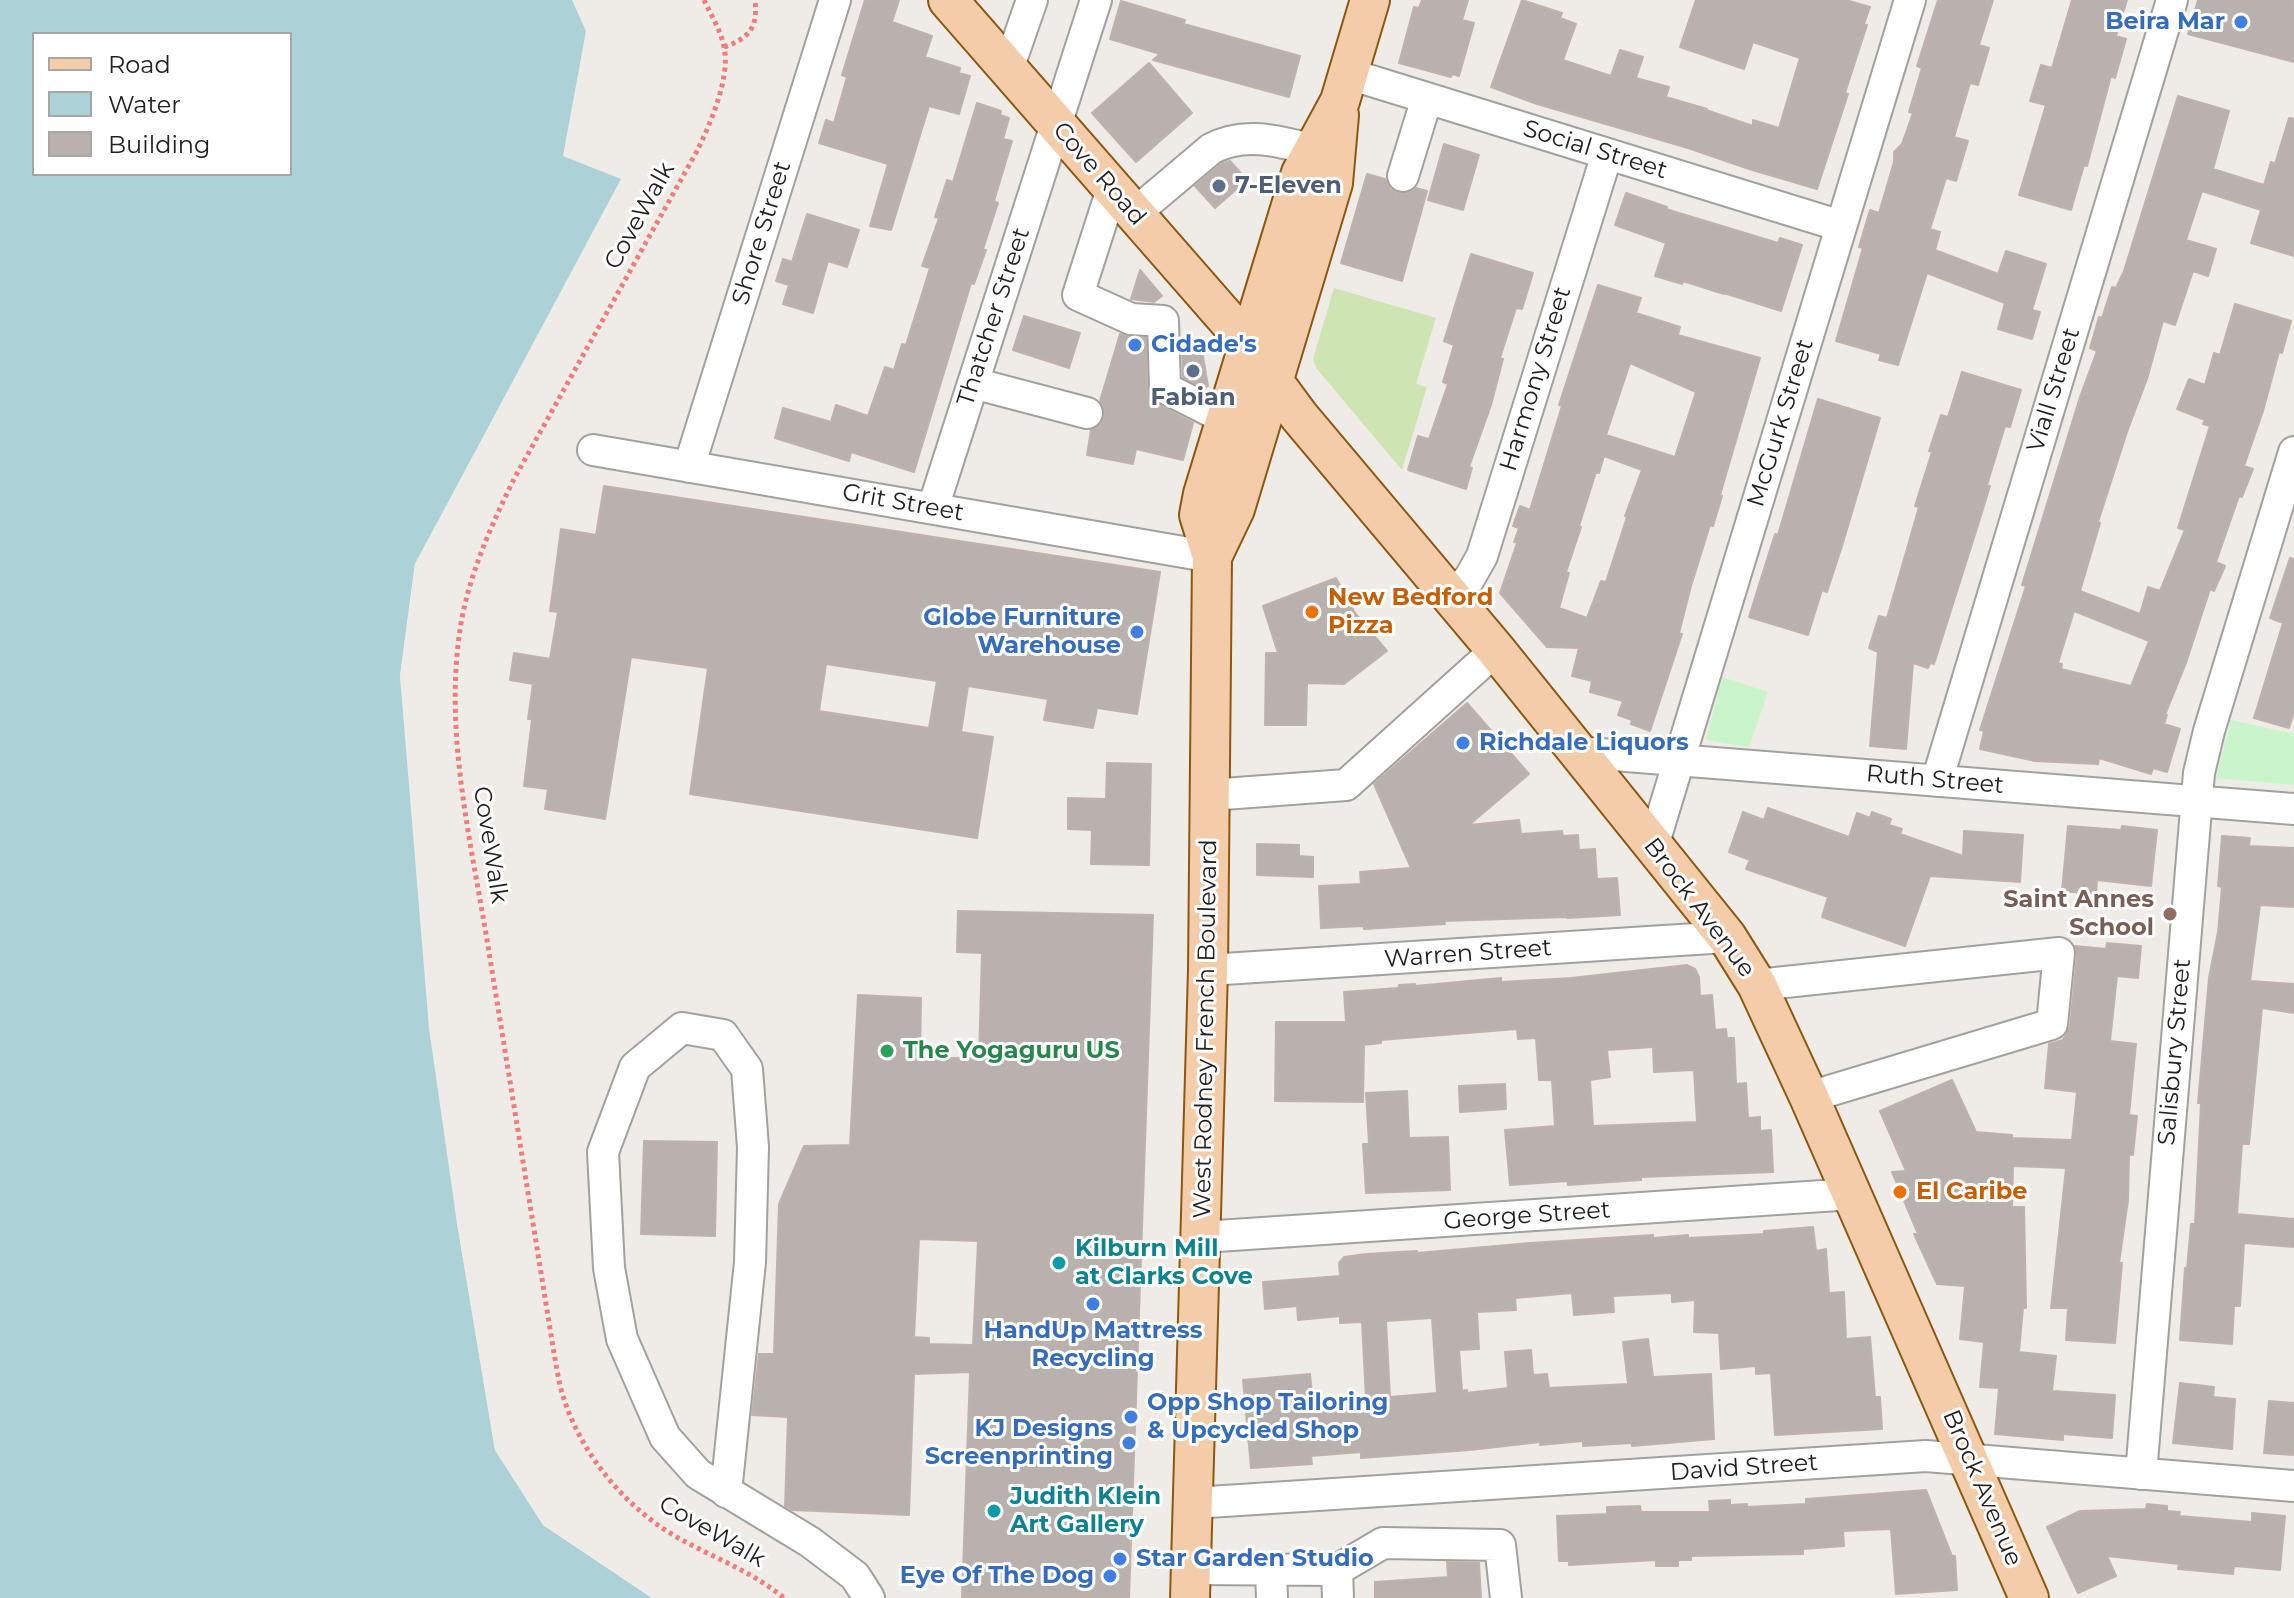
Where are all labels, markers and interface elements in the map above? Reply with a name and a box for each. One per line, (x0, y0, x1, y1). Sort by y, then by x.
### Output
place label: Beira Mar (2105, 8, 2225, 36)
marker: Beira Mar (2232, 13, 2250, 31)
legend (32, 32, 292, 176)
text: Road (108, 50, 171, 79)
text: Water (108, 90, 181, 119)
street label: Social Street (1520, 114, 1670, 186)
street label: Cove Road (1046, 117, 1152, 231)
text: Building (108, 130, 211, 159)
street label: CoveWalk (599, 157, 681, 275)
street label: Shore Street (726, 158, 798, 308)
place label: 7-Eleven (1235, 172, 1342, 200)
marker: 7-Eleven (1210, 177, 1228, 195)
street label: Thatcher Street (952, 224, 1036, 410)
street label: Harmony Street (1494, 283, 1578, 475)
street label: Viall Street (2021, 324, 2087, 456)
place label: Cidade's (1151, 331, 1257, 359)
marker: Cidade's (1126, 336, 1144, 354)
street label: McGurk Street (1742, 336, 1820, 510)
marker: Fabian (1184, 362, 1202, 380)
place label: Fabian (1151, 384, 1235, 412)
street label: Grit Street (840, 478, 966, 528)
place label: New Bedford Pizza (1328, 584, 1493, 640)
marker: New Bedford Pizza (1303, 603, 1321, 621)
place label: Globe Furniture Warehouse (923, 604, 1121, 660)
marker: Globe Furniture Warehouse (1128, 623, 1146, 641)
place label: Richdale Liquors (1479, 729, 1689, 757)
marker: Richdale Liquors (1454, 734, 1472, 752)
street label: Ruth Street (1865, 760, 2005, 800)
street label: CoveWalk (467, 784, 513, 906)
street label: Brock Avenue (1637, 833, 1761, 983)
street label: West Rodney French Boulevard (1188, 839, 1224, 1219)
place label: Saint Annes School (2003, 886, 2154, 942)
marker: Saint Annes School (2161, 905, 2179, 923)
street label: Warren Street (1383, 934, 1553, 974)
street label: Salisbury Street (2152, 957, 2198, 1147)
place label: The Yogaguru US (903, 1037, 1120, 1065)
marker: The Yogaguru US (878, 1042, 896, 1060)
place label: El Caribe (1916, 1178, 2027, 1206)
marker: El Caribe (1891, 1183, 1909, 1201)
street label: George Street (1443, 1196, 1611, 1236)
place label: Kilburn Mill at Clarks Cove (1075, 1235, 1253, 1291)
marker: Kilburn Mill at Clarks Cove (1050, 1254, 1068, 1272)
marker: HandUp Mattress Recycling (1084, 1295, 1102, 1313)
place label: HandUp Mattress Recycling (984, 1317, 1202, 1373)
place label: Opp Shop Tailoring & Upcycled Shop (1147, 1389, 1388, 1445)
street label: Brock Avenue (1936, 1406, 2028, 1570)
marker: Opp Shop Tailoring & Upcycled Shop (1122, 1408, 1140, 1426)
place label: KJ Designs Screenprinting (925, 1415, 1113, 1471)
marker: KJ Designs Screenprinting (1120, 1434, 1138, 1452)
street label: David Street (1669, 1448, 1819, 1488)
place label: Judith Klein Art Gallery (1010, 1483, 1161, 1539)
street label: CoveWalk (654, 1490, 770, 1574)
marker: Judith Klein Art Gallery (985, 1502, 1003, 1520)
place label: Star Garden Studio (1136, 1545, 1374, 1573)
marker: Star Garden Studio (1111, 1550, 1129, 1568)
place label: Eye Of The Dog (900, 1562, 1094, 1590)
marker: Eye Of The Dog (1101, 1567, 1119, 1585)

